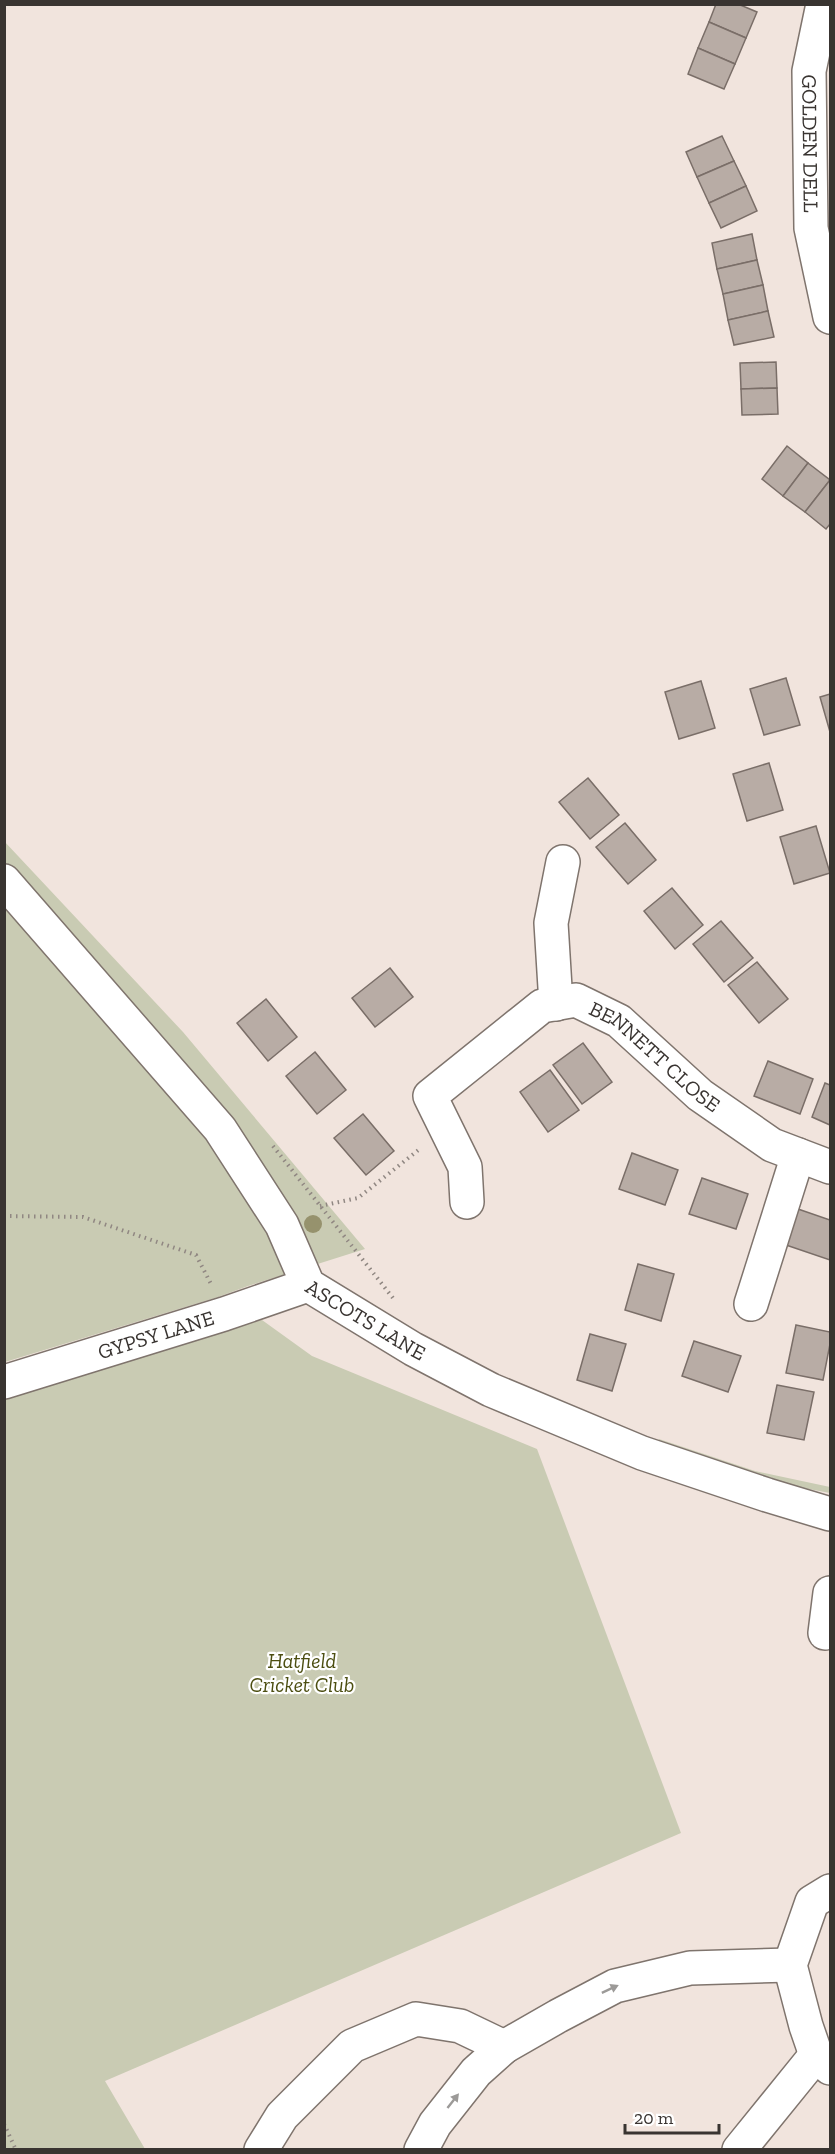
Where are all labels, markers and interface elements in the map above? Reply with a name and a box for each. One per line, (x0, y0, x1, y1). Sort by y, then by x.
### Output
street label: GOLDEN DELL (797, 74, 824, 213)
street label: BENNETT CLOSE (585, 995, 725, 1117)
street label: ASCOTS LANE (301, 1274, 430, 1365)
street label: GYPSY LANE (95, 1305, 217, 1364)
park label: Hatfield Cricket Club (250, 1648, 354, 1697)
one-way arrow (601, 1984, 619, 1994)
one-way arrow (447, 2093, 460, 2109)
scale bar (625, 2097, 720, 2135)
text: 20 m (634, 2107, 674, 2129)

